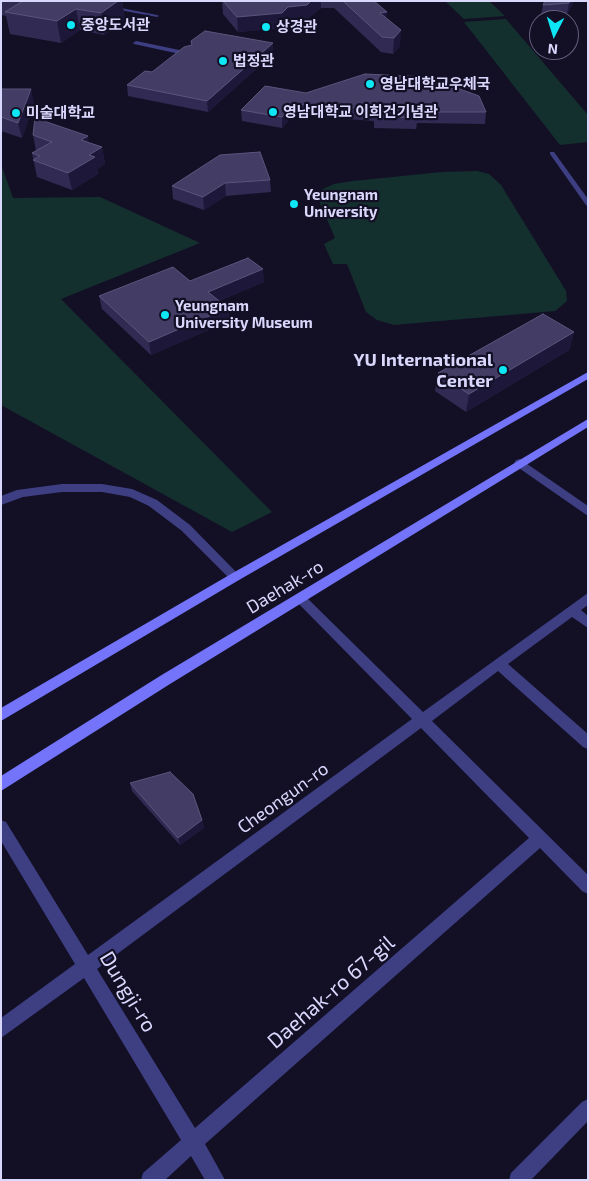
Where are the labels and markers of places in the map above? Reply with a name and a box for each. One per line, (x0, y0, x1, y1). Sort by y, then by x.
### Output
place label: 중앙도서관 (81, 16, 150, 34)
place label: 상경관 (276, 18, 317, 36)
marker: 중앙도서관 (65, 19, 77, 31)
marker: 상경관 (260, 21, 272, 33)
place label: 법정관 (233, 52, 274, 70)
marker: 법정관 (217, 55, 229, 67)
place label: 영남대학교우체국 (380, 75, 490, 93)
marker: 영남대학교우체국 (364, 78, 376, 90)
place label: 영남대학교 이희건기념관 (283, 103, 438, 121)
place label: 미술대학교 (26, 104, 95, 122)
marker: 영남대학교 이희건기념관 (267, 106, 279, 118)
marker: 미술대학교 (10, 107, 22, 119)
place label: Yeungnam University (304, 186, 378, 221)
marker: Yeungnam University (288, 198, 300, 210)
place label: Yeungnam University Museum (175, 297, 313, 332)
marker: Yeungnam University Museum (159, 309, 171, 321)
place label: YU International Center (353, 349, 493, 392)
marker: YU International Center (497, 364, 509, 376)

